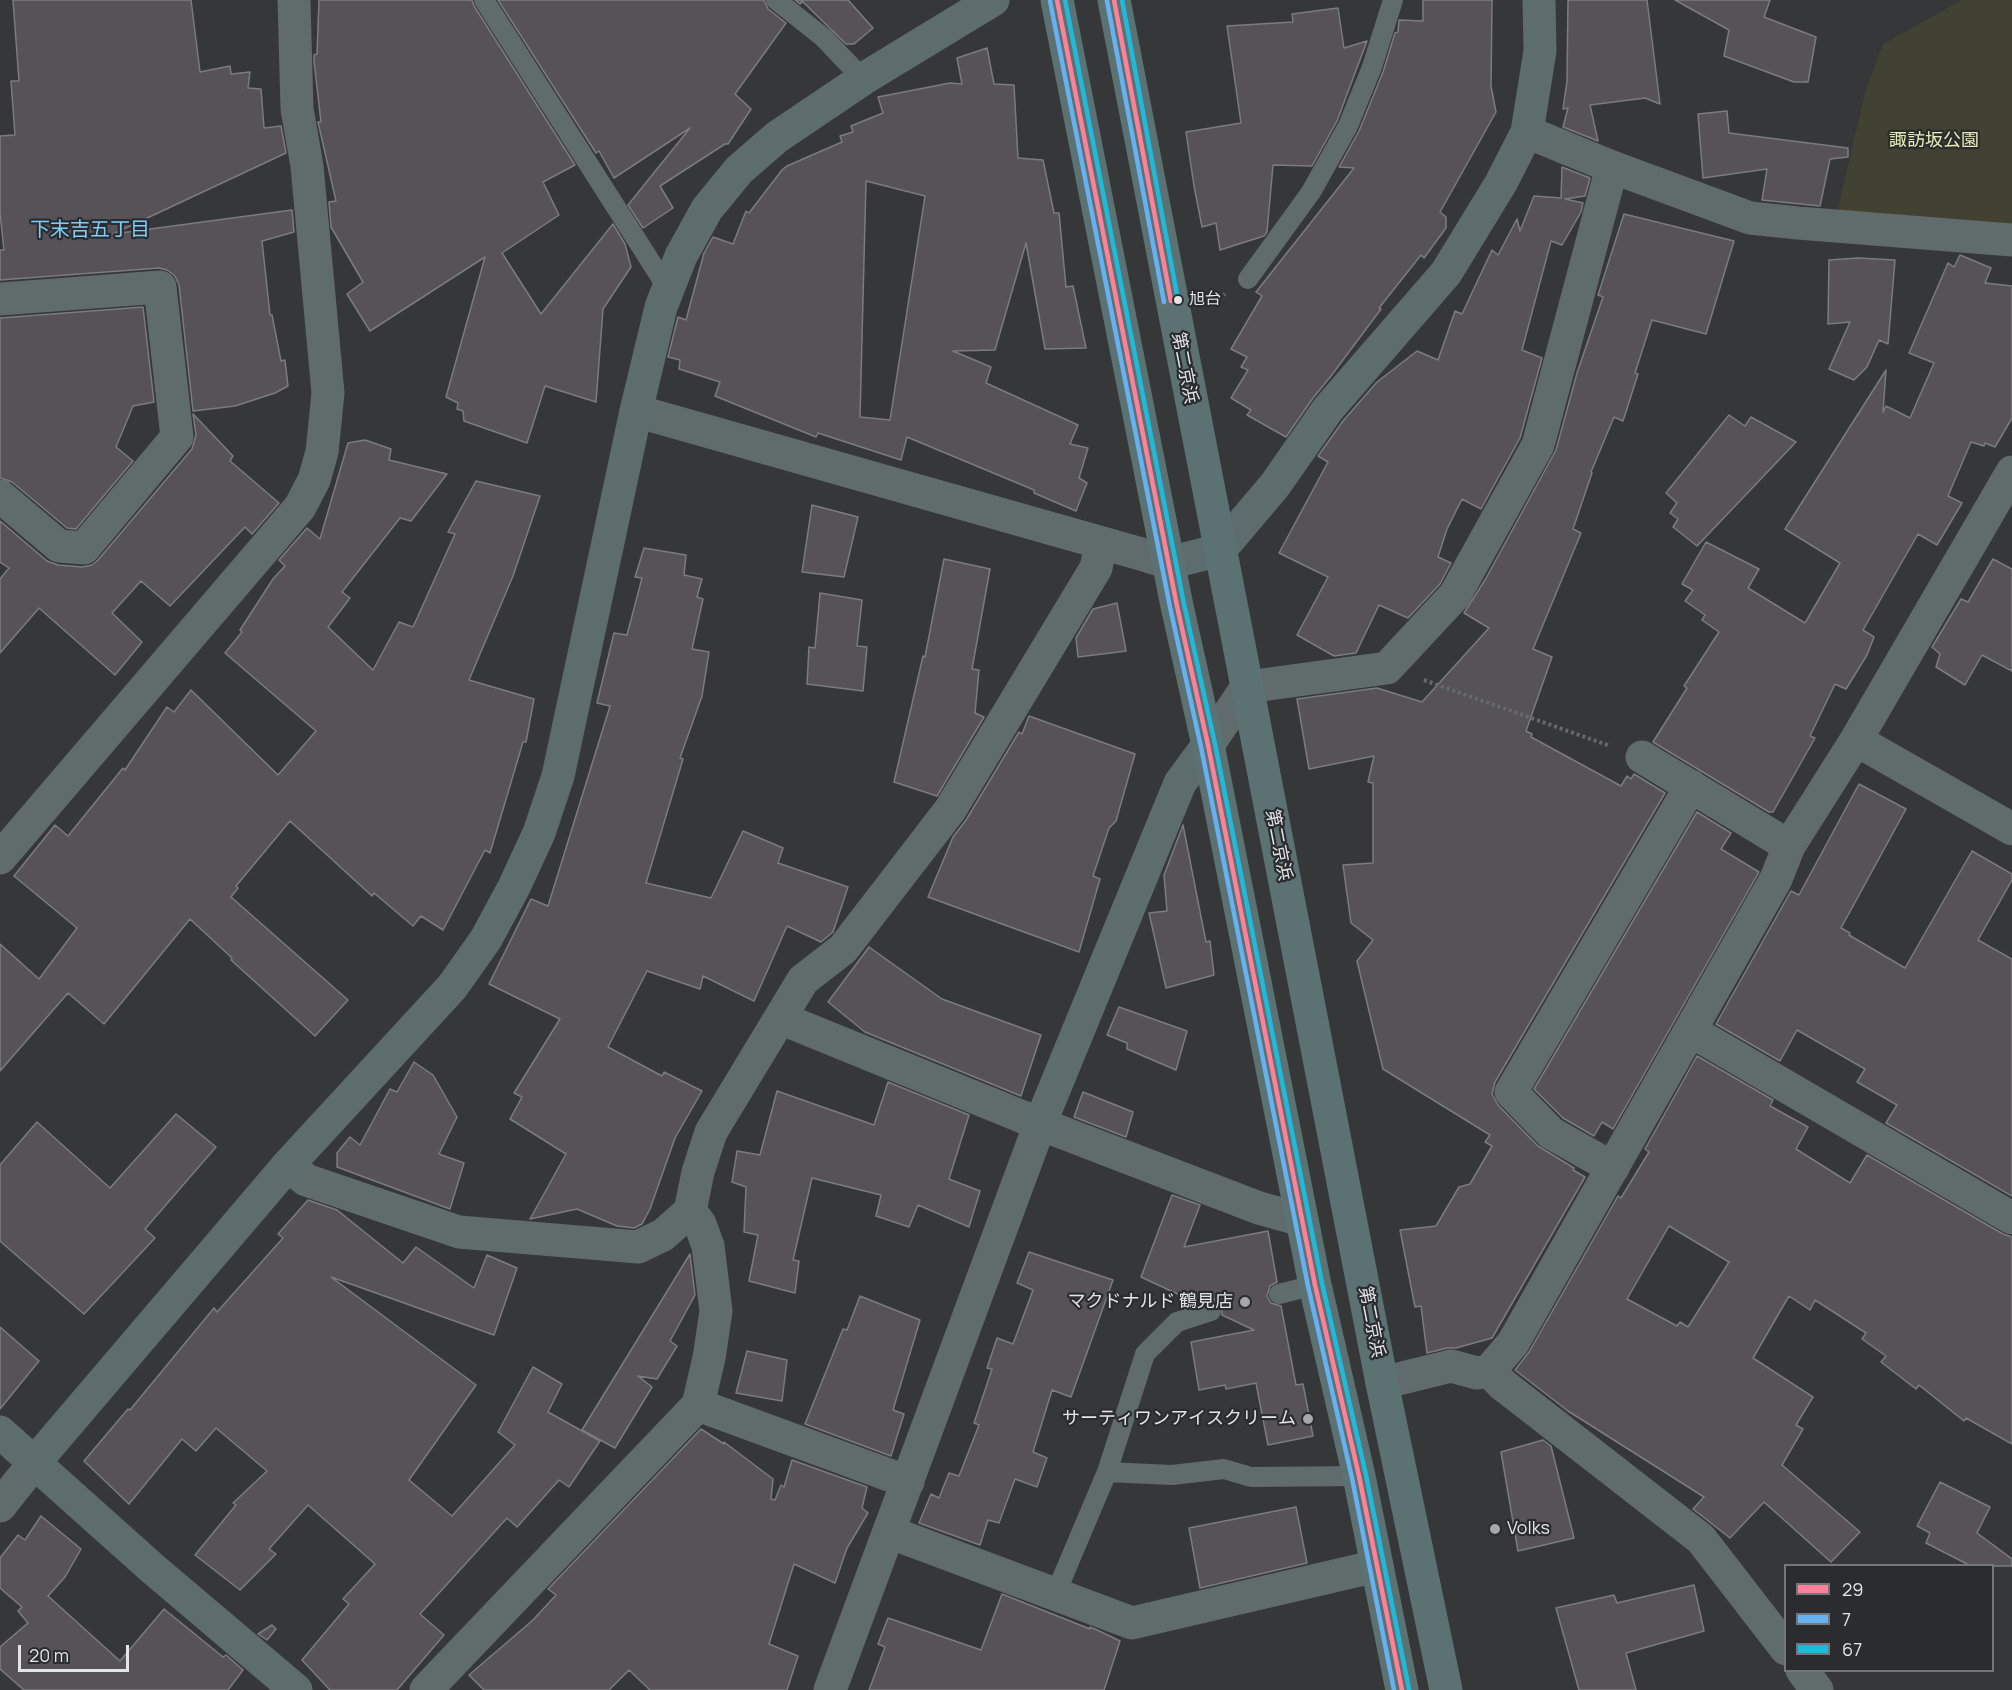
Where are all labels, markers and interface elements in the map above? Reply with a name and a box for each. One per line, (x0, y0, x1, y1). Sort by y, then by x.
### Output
park label: 諏訪坂公園 (1889, 130, 1979, 152)
district label: 下末吉五丁目 (30, 218, 150, 242)
place label: 旭台 (1189, 290, 1221, 310)
marker: 旭台 (1172, 294, 1184, 306)
street label: 第二京浜 (1167, 331, 1201, 405)
street label: 第二京浜 (1261, 808, 1295, 882)
street label: 第二京浜 (1354, 1285, 1388, 1359)
place label: マクドナルド 鶴見店 (1067, 1291, 1233, 1313)
marker: マクドナルド 鶴見店 (1238, 1295, 1252, 1309)
place label: サーティワンアイスクリーム (1062, 1408, 1296, 1430)
marker: サーティワンアイスクリーム (1301, 1412, 1315, 1426)
place label: Volks (1507, 1518, 1550, 1540)
marker: Volks (1488, 1522, 1502, 1536)
legend (1784, 1564, 1994, 1672)
text: 29 (1842, 1577, 1863, 1601)
text: 7 (1842, 1607, 1851, 1631)
scale bar (21, 1633, 132, 1671)
text: 67 (1842, 1637, 1862, 1661)
text: 20 m (29, 1643, 69, 1667)

